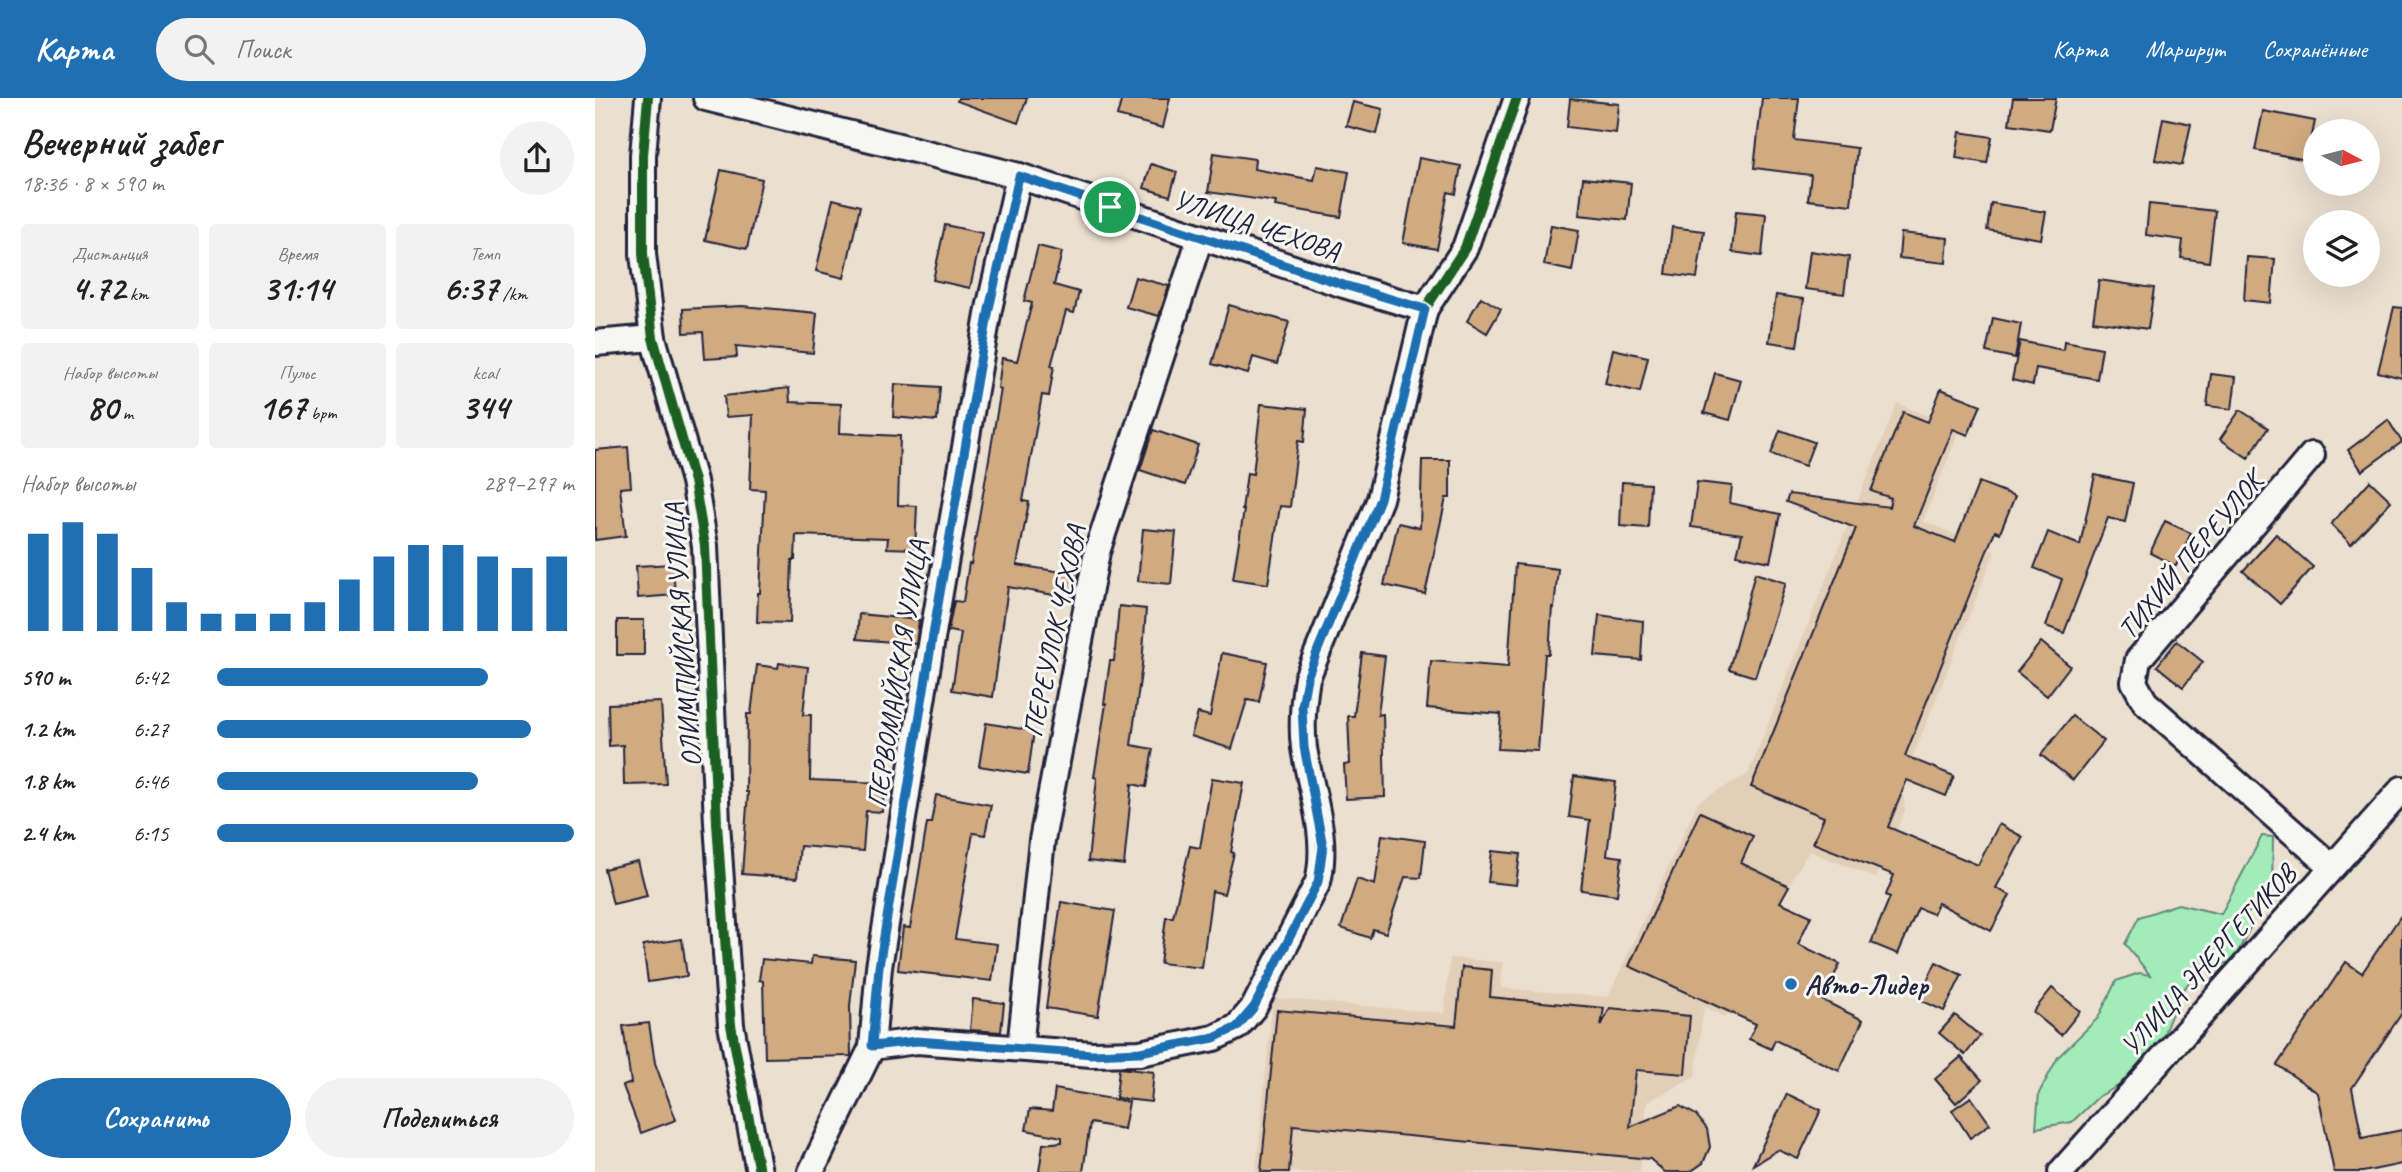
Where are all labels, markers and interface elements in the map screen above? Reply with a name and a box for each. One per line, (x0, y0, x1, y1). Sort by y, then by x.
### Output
search box (156, 18, 646, 81)
text: Карта (35, 28, 114, 70)
icon: search (180, 30, 218, 68)
text: Поиск (236, 33, 290, 66)
text: Карта (2053, 34, 2108, 64)
text: Маршрут (2146, 34, 2225, 64)
text: Сохранённые (2263, 34, 2367, 64)
text: Вечерний забег (21, 119, 220, 166)
north arrow (2303, 119, 2380, 196)
map controls (2303, 119, 2380, 287)
button: share (500, 121, 574, 195)
text: 18:36 · 8 × 590 m (21, 169, 164, 198)
pin (1080, 177, 1140, 237)
street label: УЛИЦА ЧЕХОВА (1169, 182, 1346, 269)
icon: arrive (1091, 188, 1129, 226)
button: layers (2303, 210, 2380, 287)
text: Дистанция (72, 242, 148, 266)
text: Время (277, 242, 318, 266)
text: Темп (470, 242, 500, 266)
text: 4.72 (71, 266, 125, 311)
text: 31:14 (263, 266, 332, 311)
text: 6:37 (443, 266, 498, 311)
text: km (125, 282, 148, 306)
text: /km (498, 282, 527, 306)
text: Набор высоты (63, 361, 157, 385)
text: Пульс (279, 361, 316, 385)
text: kcal (473, 361, 498, 385)
text: 80 (86, 385, 118, 430)
text: 167 (258, 385, 306, 430)
text: 344 (462, 385, 509, 430)
text: m (118, 401, 133, 425)
text: bpm (306, 401, 337, 425)
street label: ТИХИЙ ПЕРЕУЛОК (2110, 460, 2274, 646)
text: Набор высоты (21, 469, 135, 498)
text: 289–297 m (483, 469, 574, 498)
street label: ОЛИМПИЙСКАЯ УЛИЦА (655, 501, 709, 768)
street label: ПЕРЕУЛОК ЧЕХОВА (1015, 520, 1094, 740)
street label: ПЕРВОМАЙСКАЯ УЛИЦА (859, 537, 936, 810)
text: 590 m (21, 663, 70, 692)
text: 6:42 (133, 663, 169, 692)
text: 1.2 km (21, 715, 75, 744)
text: 6:27 (133, 715, 169, 744)
text: 1.8 km (21, 767, 75, 796)
text: 6:46 (133, 767, 169, 796)
text: 2.4 km (21, 819, 75, 848)
text: 6:15 (133, 819, 169, 848)
street label: УЛИЦА ЭНЕРГЕТИКОВ (2113, 855, 2305, 1063)
place label: Авто-Лидер (1805, 967, 1929, 1002)
marker: Авто-Лидер (1783, 976, 1799, 992)
button: Сохранить (21, 1078, 291, 1158)
button: Поделиться (305, 1078, 574, 1158)

